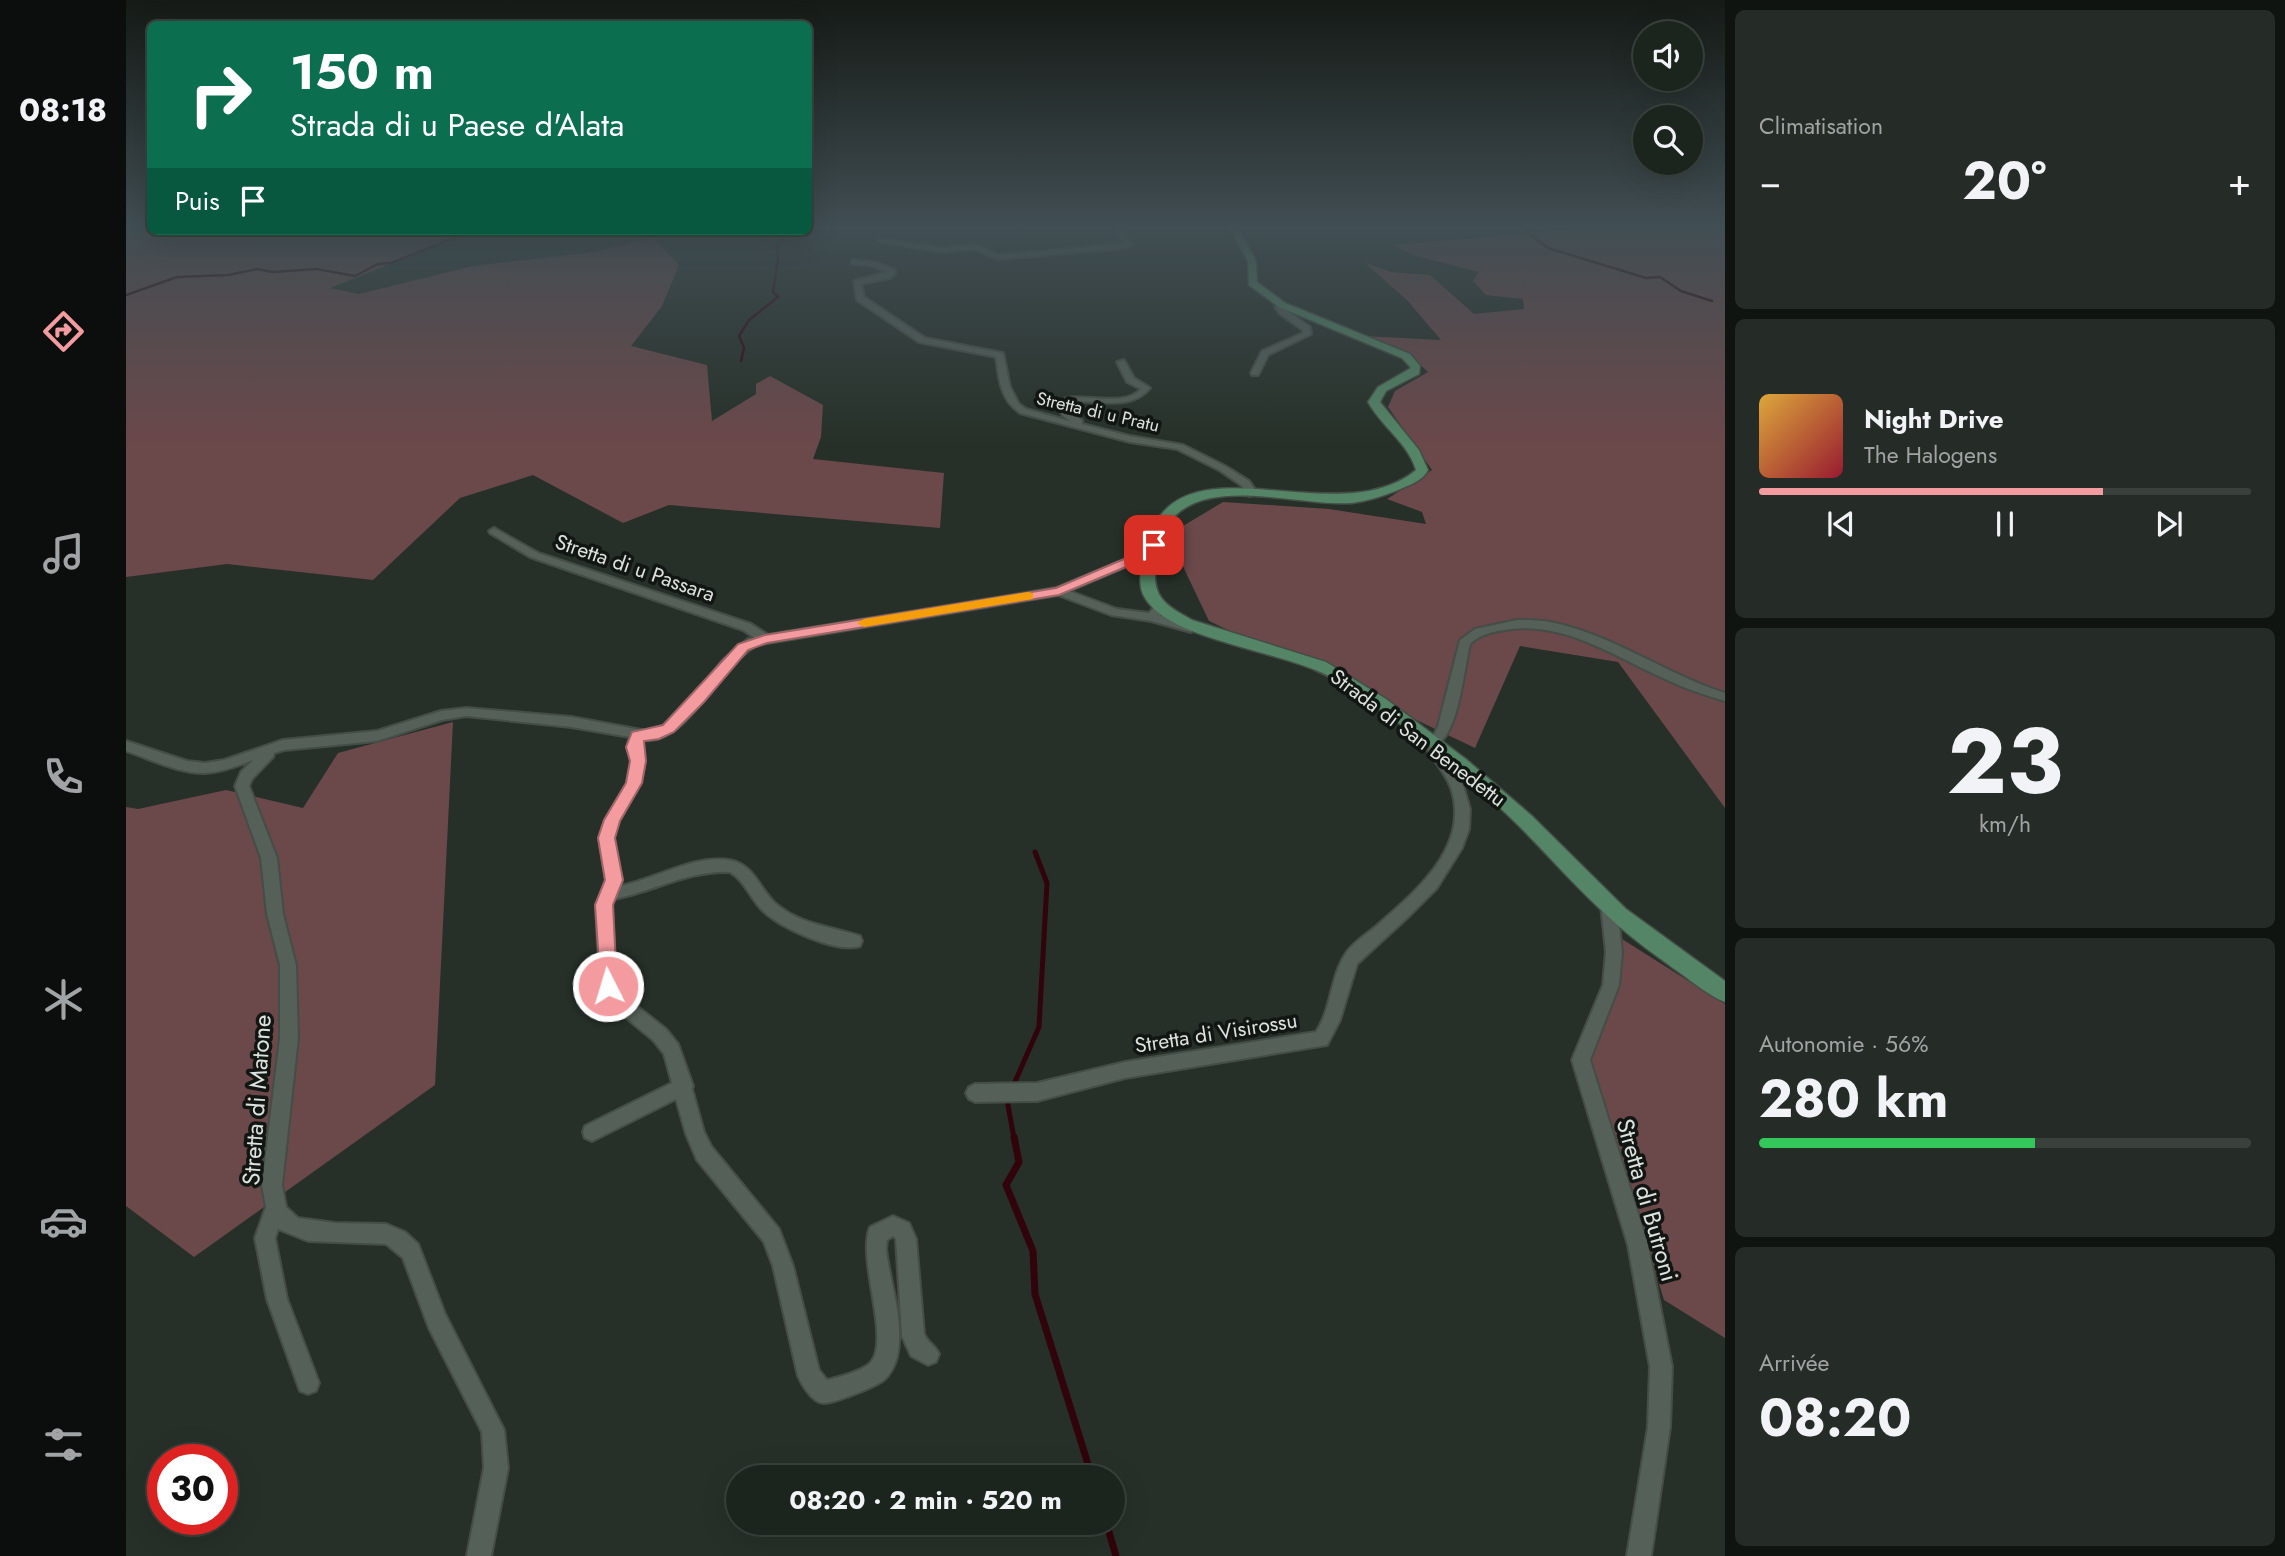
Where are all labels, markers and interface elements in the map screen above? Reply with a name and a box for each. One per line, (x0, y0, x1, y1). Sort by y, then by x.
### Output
map controls (1633, 21, 1703, 175)
button: sound (1633, 21, 1703, 91)
text: 150 m (290, 37, 434, 107)
icon: right (175, 49, 266, 140)
text: 08:18 (19, 87, 107, 133)
text: Strada di u Paese d'Alata (290, 102, 624, 148)
button: search (1633, 105, 1703, 175)
text: Climatisation (1759, 109, 1883, 143)
text: 20° (1963, 143, 2047, 219)
text: − (1759, 154, 1781, 209)
text: + (2228, 154, 2251, 209)
text: Puis (175, 182, 220, 220)
icon: arrive (234, 182, 272, 220)
icon: directions (39, 307, 88, 356)
street label: Stretta di u Pratu (1034, 385, 1162, 439)
text: Night Drive (1864, 400, 2004, 438)
text: The Halogens (1864, 438, 1997, 472)
icon: previous (1822, 505, 1860, 543)
icon: pause (1986, 505, 2024, 543)
icon: next (2150, 505, 2188, 543)
pin (1124, 515, 1184, 575)
icon: arrive (1135, 526, 1173, 564)
street label: Stretta di u Passara (551, 527, 719, 609)
icon: music (39, 529, 88, 578)
street label: Strada di San Benedettu (1324, 662, 1512, 814)
text: 23 (1947, 696, 2063, 827)
icon: phone (39, 752, 88, 801)
text: km/h (1979, 807, 2031, 841)
position arrow (571, 949, 645, 1023)
icon: climate (39, 975, 88, 1024)
street label: Stretta di Visirossu (1133, 1005, 1299, 1061)
street label: Stretta di Matone (233, 1013, 280, 1187)
text: Autonomie · 56% (1759, 1027, 1928, 1061)
text: 280 km (1759, 1061, 1948, 1137)
street label: Stretta di Butroni (1607, 1114, 1687, 1285)
icon: car (39, 1197, 88, 1246)
text: Arrivée (1759, 1346, 1829, 1380)
text: 08:20 (1759, 1380, 1911, 1456)
icon: filters (39, 1420, 88, 1469)
speed limit sign: 30 (147, 1444, 238, 1535)
text: 08:20 · 2 min · 520 m (789, 1481, 1062, 1519)

